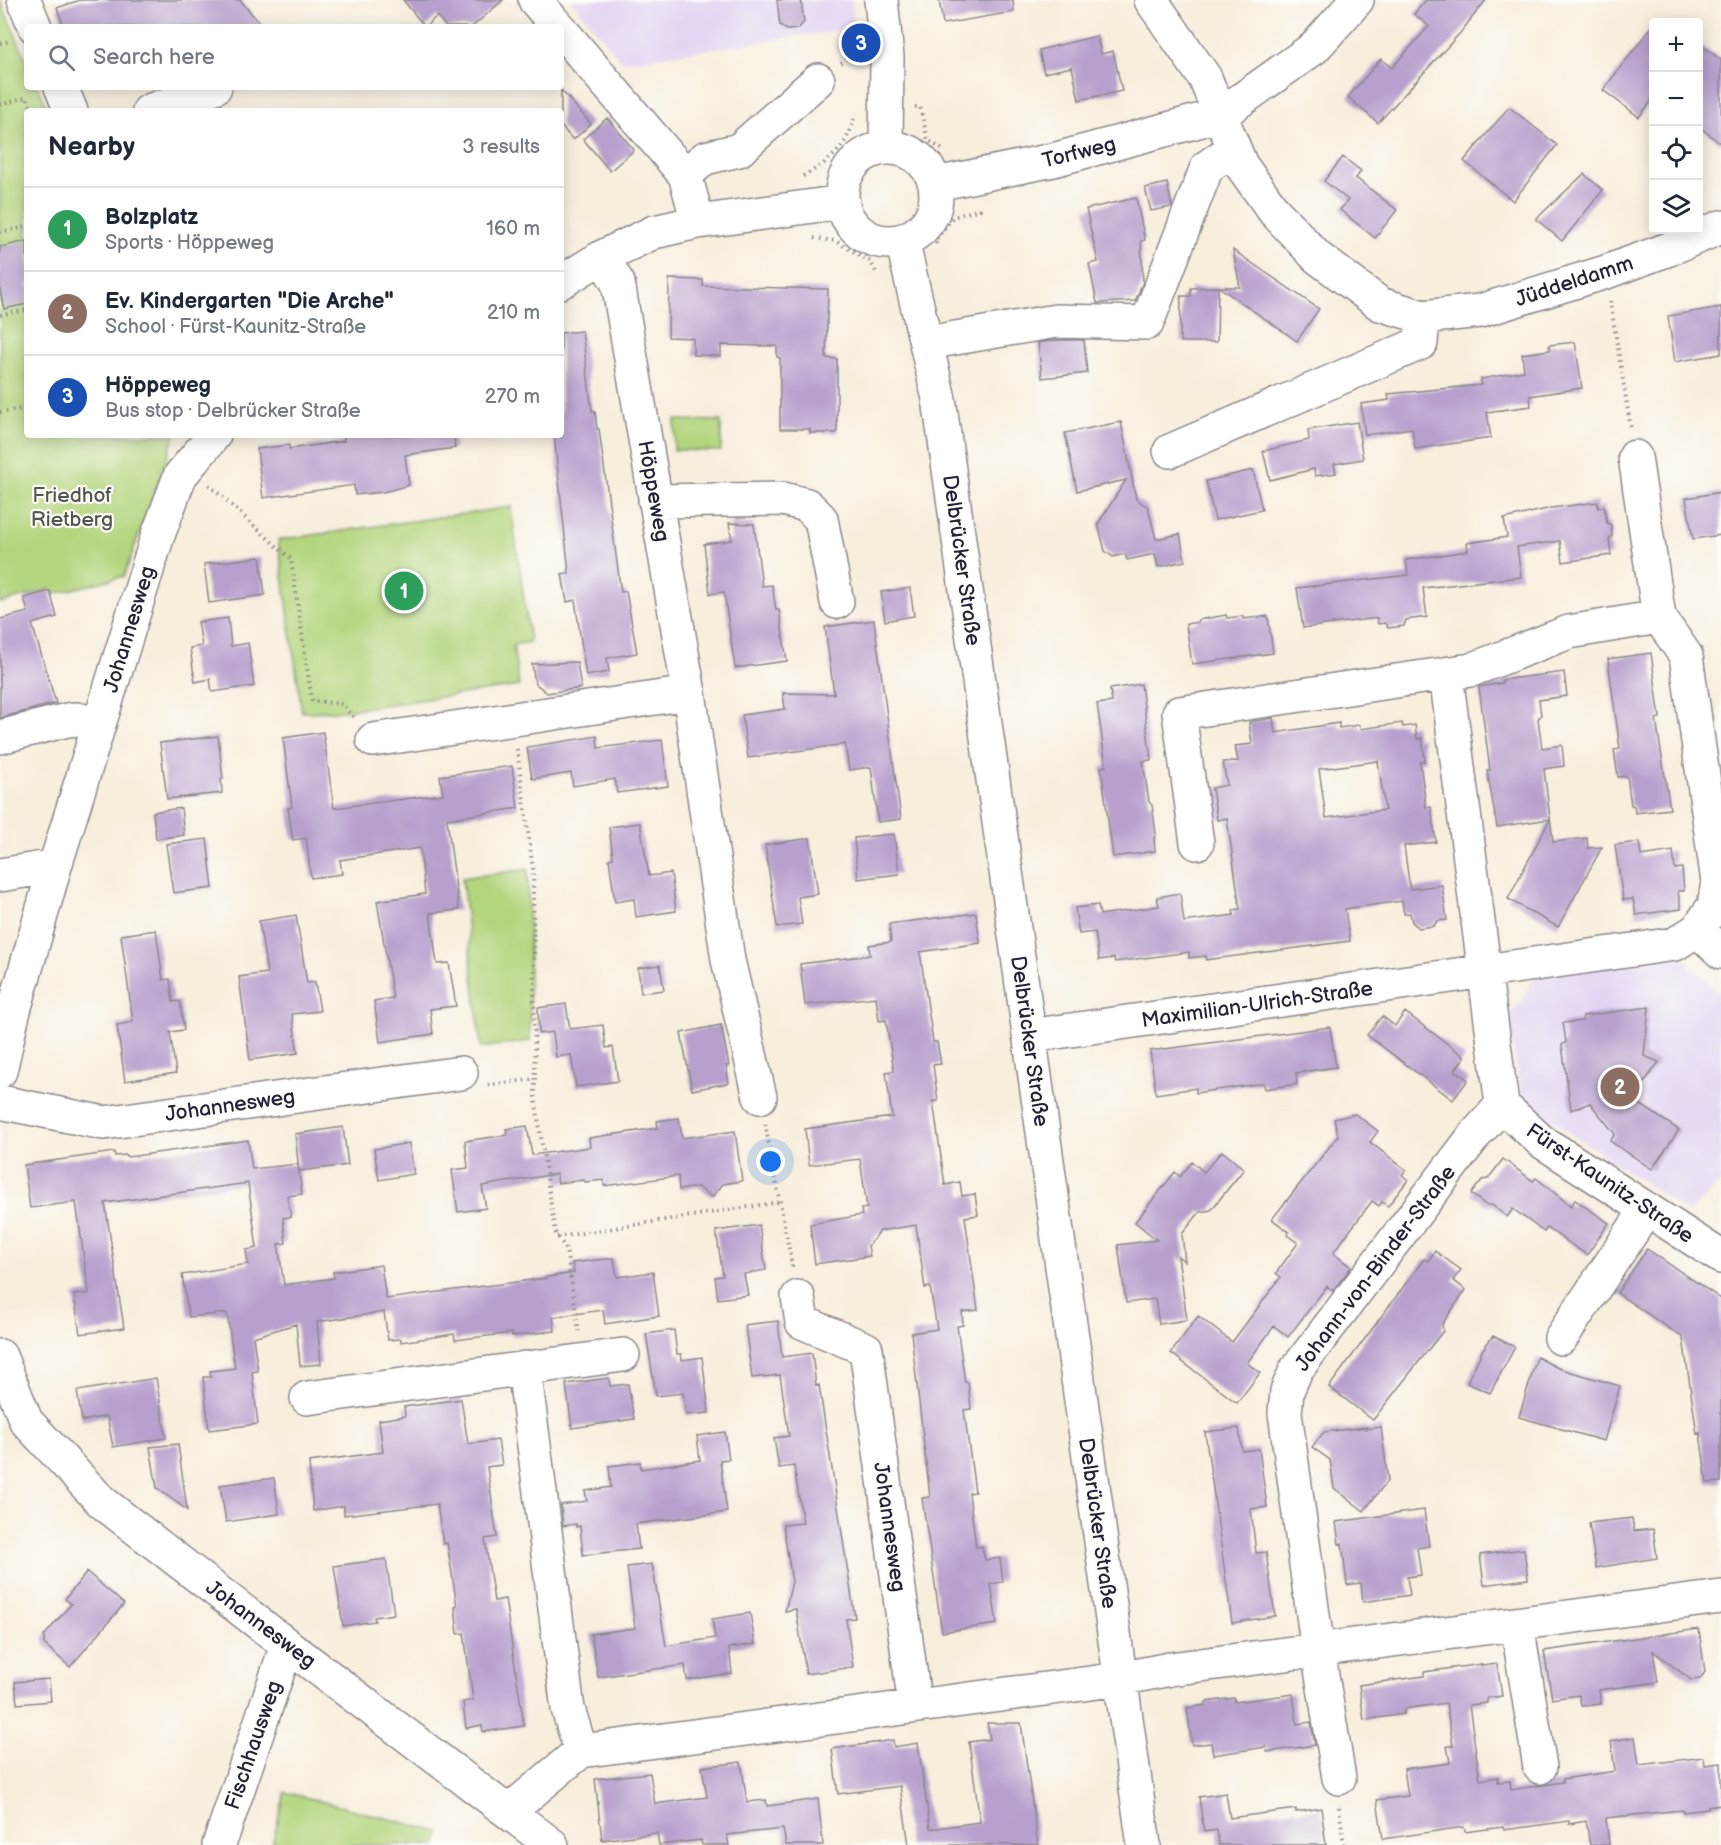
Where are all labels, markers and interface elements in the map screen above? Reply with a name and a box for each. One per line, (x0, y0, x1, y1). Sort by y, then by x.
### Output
map controls (1649, 18, 1703, 234)
button: + (1649, 18, 1703, 72)
pin: 3 (842, 20, 880, 66)
search box (24, 24, 564, 90)
icon: search (45, 41, 78, 74)
text: Search here (93, 44, 215, 71)
button: − (1649, 72, 1703, 126)
button: locate (1649, 126, 1703, 180)
street label: Torfweg (1040, 131, 1119, 174)
text: Nearby (48, 132, 135, 163)
text: 3 results (462, 135, 540, 159)
button: layers (1649, 180, 1703, 234)
text: Bolzplatz (105, 204, 198, 231)
text: 1 (63, 217, 72, 241)
text: 160 m (486, 217, 540, 241)
text: Sports · Höppeweg (105, 231, 274, 255)
street label: Jüddeldamm (1512, 251, 1636, 312)
text: Ev. Kindergarten "Die Arche" (105, 288, 394, 315)
text: 2 (62, 301, 73, 325)
text: 210 m (487, 301, 540, 325)
text: School · Fürst-Kaunitz-Straße (105, 315, 366, 339)
text: Höppeweg (105, 372, 211, 399)
text: 3 (62, 385, 73, 409)
text: 270 m (485, 385, 540, 409)
text: Bus stop · Delbrücker Straße (105, 399, 361, 423)
street label: Höppeweg (632, 438, 675, 544)
street label: Delbrücker Straße (937, 473, 986, 647)
park label: Friedhof Rietberg (31, 483, 113, 532)
street label: Johannesweg (98, 563, 161, 695)
pin: 1 (384, 568, 424, 614)
street label: Delbrücker Straße (1005, 954, 1054, 1128)
street label: Maximilian-Ulrich-Straße (1140, 976, 1374, 1033)
pin: 2 (1600, 1064, 1640, 1110)
street label: Johannesweg (163, 1084, 297, 1127)
street label: Fürst-Kaunitz-Straße (1521, 1118, 1698, 1249)
your location (756, 1147, 785, 1176)
street label: Johann-von-Binder-Straße (1290, 1160, 1461, 1376)
street label: Delbrücker Straße (1073, 1436, 1122, 1610)
street label: Johannesweg (868, 1460, 911, 1594)
street label: Johannesweg (201, 1575, 321, 1674)
street label: Fischhausweg (220, 1677, 287, 1813)

